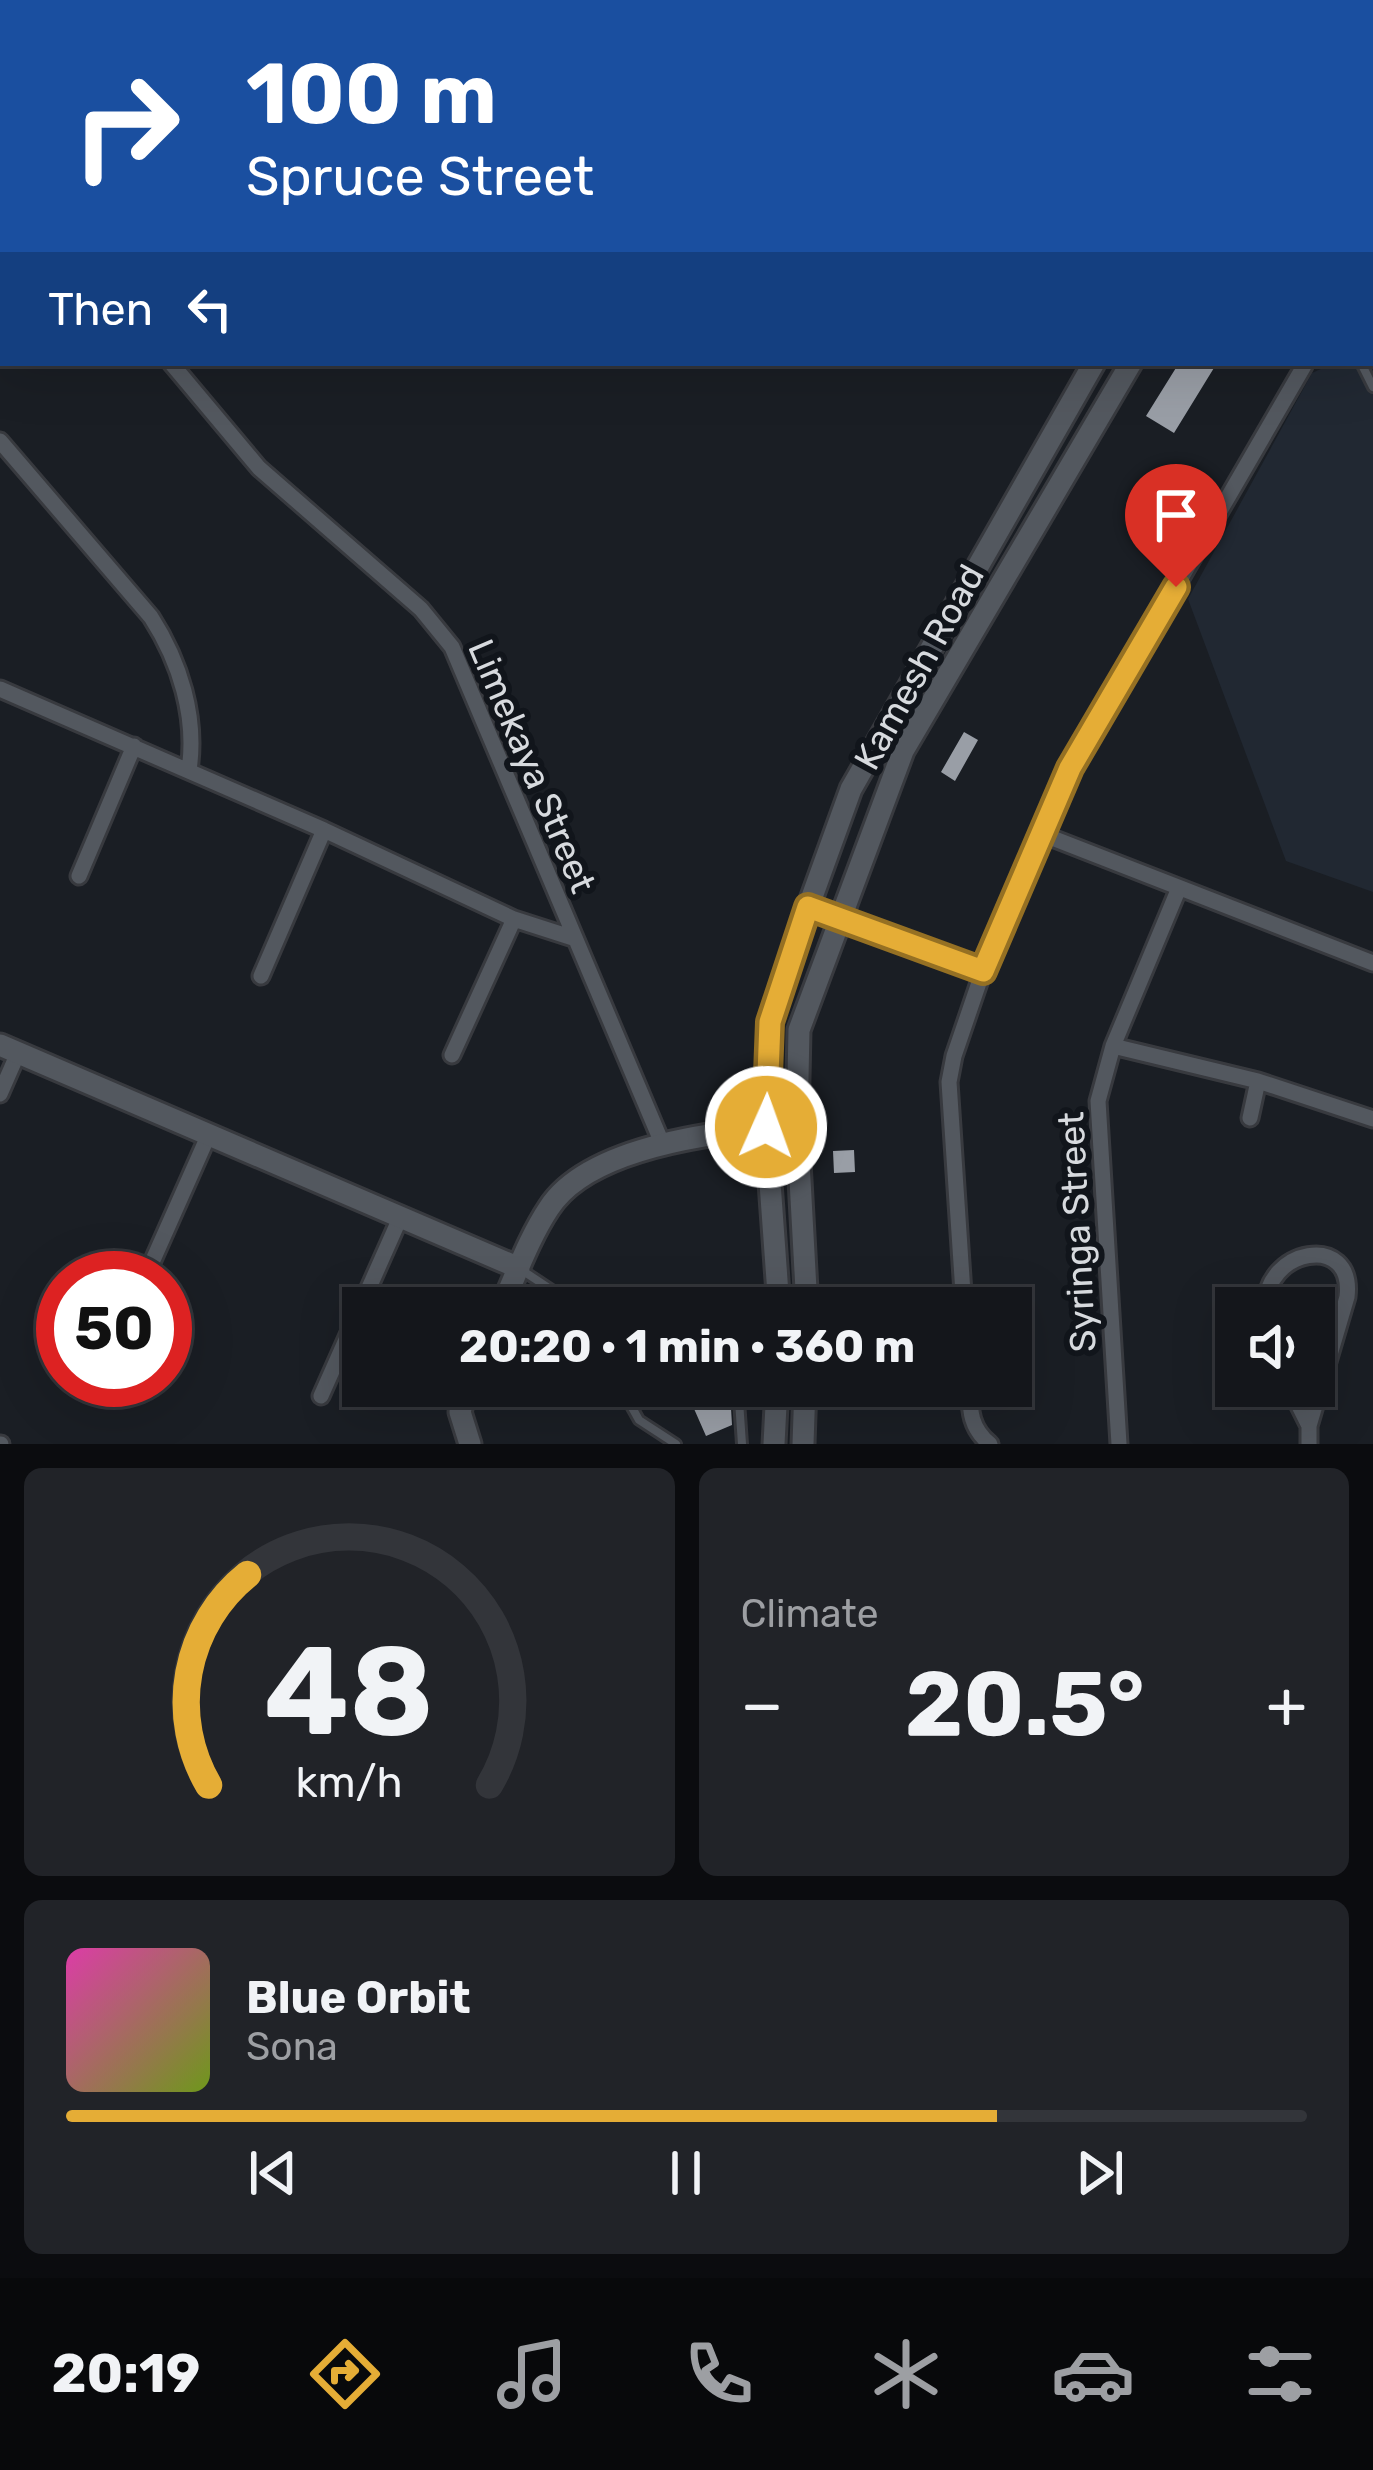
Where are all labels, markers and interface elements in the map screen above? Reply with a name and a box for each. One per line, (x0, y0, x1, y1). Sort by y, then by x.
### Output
text: 100 m (246, 44, 497, 144)
icon: right (48, 48, 204, 204)
text: Spruce Street (246, 145, 594, 209)
icon: left (177, 276, 243, 342)
text: Then (48, 283, 153, 336)
pin (1125, 464, 1227, 587)
icon: arrive (1143, 482, 1209, 548)
street label: Kamesh Road (845, 557, 993, 777)
street label: Limekaya Street (459, 633, 605, 899)
position arrow (703, 1064, 829, 1190)
street label: Syringa Street (1049, 1111, 1105, 1353)
speed limit sign: 50 (36, 1251, 192, 1407)
map controls (1215, 1287, 1335, 1407)
button: sound (1215, 1287, 1335, 1407)
text: 20:20 · 1 min · 360 m (459, 1320, 915, 1373)
text: Climate (741, 1591, 879, 1637)
text: 48 (264, 1617, 434, 1765)
text: 20.5° (905, 1651, 1145, 1758)
text: − (741, 1665, 783, 1744)
text: + (1266, 1665, 1307, 1744)
text: km/h (296, 1757, 403, 1808)
text: Blue Orbit (246, 1971, 470, 2024)
text: Sona (246, 2024, 338, 2070)
icon: previous (240, 2140, 306, 2206)
icon: pause (653, 2140, 719, 2206)
icon: next (1067, 2140, 1133, 2206)
icon: directions (303, 2332, 387, 2416)
icon: music (490, 2332, 574, 2416)
icon: phone (677, 2332, 761, 2416)
icon: climate (864, 2332, 948, 2416)
icon: car (1051, 2332, 1135, 2416)
icon: filters (1238, 2332, 1322, 2416)
text: 20:19 (51, 2342, 200, 2406)

